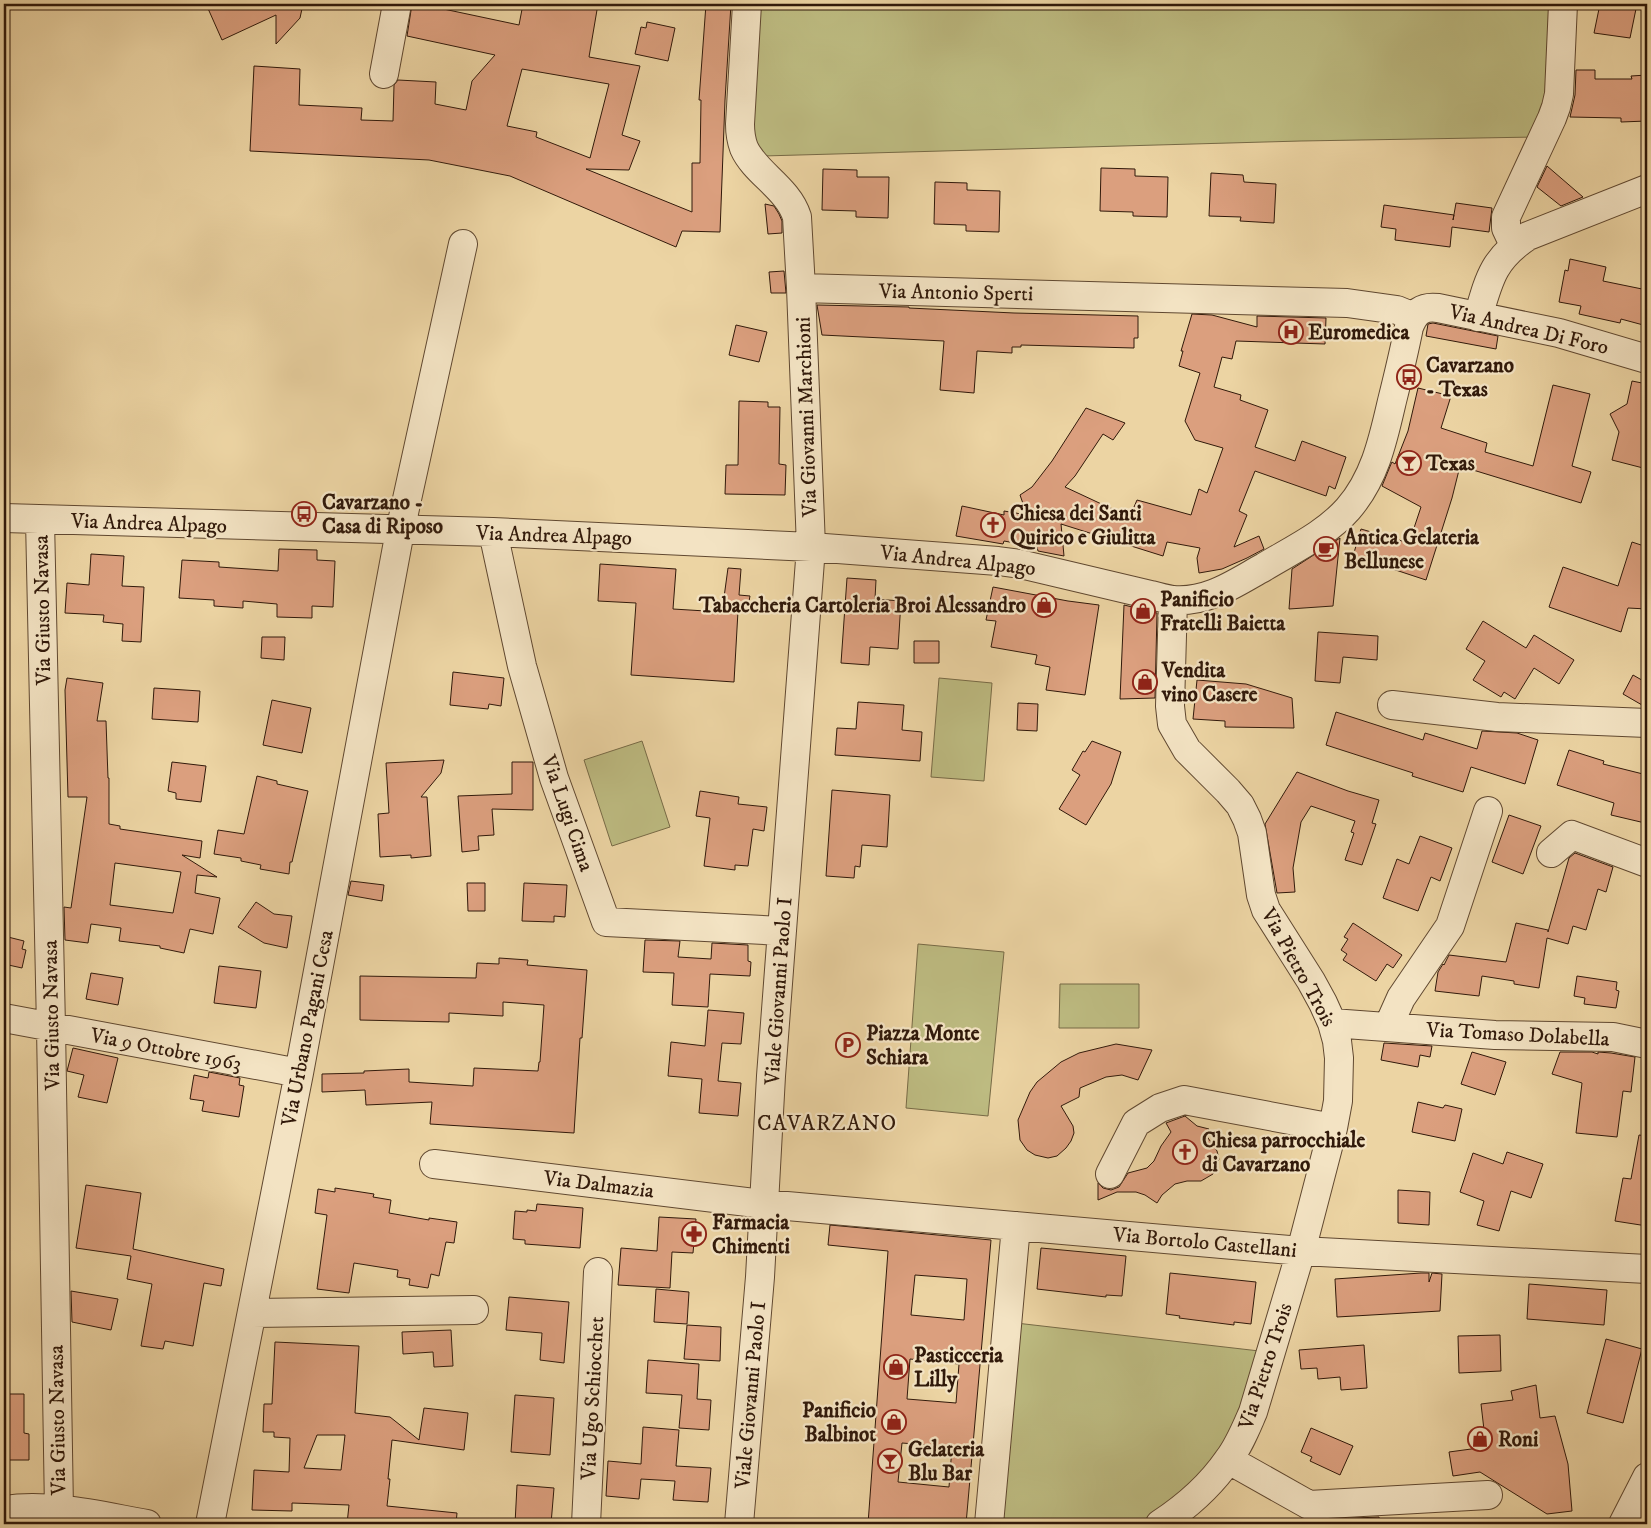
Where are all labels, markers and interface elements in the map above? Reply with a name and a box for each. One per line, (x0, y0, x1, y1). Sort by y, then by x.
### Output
street label: Via Antonio Sperti (878, 279, 1033, 307)
street label: Via Andrea Di Foro (1446, 299, 1611, 361)
street label: Via Giovanni Marchioni (791, 316, 824, 518)
hospital icon: Euromedica (1278, 319, 1304, 345)
place label: Euromedica (1308, 320, 1410, 346)
place label: Cavarzano - Texas (1426, 353, 1514, 403)
bus stop icon: Cavarzano - Texas (1396, 364, 1422, 390)
bar icon: Texas (1396, 450, 1422, 476)
place label: Texas (1425, 451, 1475, 477)
place label: Cavarzano - Casa di Riposo (322, 490, 443, 540)
bus stop icon: Cavarzano - Casa di Riposo (291, 501, 317, 527)
place label: Chiesa dei Santi Quirico e Giulitta (1010, 501, 1157, 551)
street label: Via Andrea Alpago (69, 508, 227, 540)
church icon: Chiesa dei Santi Quirico e Giulitta (980, 512, 1006, 538)
street label: Via Andrea Alpago (474, 520, 632, 552)
place label: Antica Gelateria Bellunese (1343, 525, 1480, 575)
street label: Via Giusto Navasa (29, 535, 57, 686)
cafe icon: Antica Gelateria Bellunese (1313, 536, 1339, 562)
street label: Via Andrea Alpago (878, 540, 1037, 582)
place label: Panificio Fratelli Baietta (1160, 587, 1286, 637)
shop icon: Tabaccheria Cartoleria Broi Alessandro (1031, 592, 1057, 618)
place label: Tabaccheria Cartoleria Broi Alessandro (698, 593, 1026, 619)
shop icon: Panificio Fratelli Baietta (1130, 598, 1156, 624)
place label: Vendita vino Casere (1161, 658, 1258, 708)
shop icon: Vendita vino Casere (1132, 669, 1158, 695)
street label: Via Lugi Cima (535, 751, 599, 875)
street label: Viale Giovanni Paolo I (759, 896, 799, 1087)
street label: Via Pietro Trois (1254, 903, 1341, 1031)
street label: Via Urbano Pagani Cesa (276, 928, 340, 1130)
street label: Via Giusto Navasa (38, 940, 66, 1091)
street label: Via Tomaso Dolabella (1425, 1017, 1610, 1053)
place label: Piazza Monte Schiara (866, 1021, 980, 1071)
street label: Via 9 Ottobre 1963 (87, 1022, 243, 1077)
parking icon: Piazza Monte Schiara (835, 1032, 861, 1058)
district label: CAVARZANO (757, 1110, 897, 1137)
place label: Chiesa parrocchiale di Cavarzano (1202, 1128, 1365, 1178)
church icon: Chiesa parrocchiale di Cavarzano (1172, 1139, 1198, 1165)
street label: Via Dalmazia (541, 1165, 656, 1205)
place label: Farmacia Chimenti (712, 1210, 790, 1260)
pharmacy icon: Farmacia Chimenti (681, 1221, 707, 1247)
street label: Via Bortolo Castellani (1111, 1222, 1298, 1264)
street label: Viale Giovanni Paolo I (730, 1300, 772, 1491)
street label: Via Pietro Trois (1233, 1300, 1299, 1434)
street label: Via Ugo Schiocchet (576, 1315, 610, 1482)
place label: Pasticceria Lilly (914, 1343, 1004, 1393)
street label: Via Giusto Navasa (44, 1345, 72, 1496)
shop icon: Pasticceria Lilly (883, 1354, 909, 1380)
place label: Panificio Balbinot (802, 1398, 876, 1448)
shop icon: Panificio Balbinot (881, 1409, 907, 1435)
shop icon: Roni (1467, 1426, 1493, 1452)
place label: Roni (1498, 1427, 1539, 1453)
place label: Gelateria Blu Bar (908, 1437, 985, 1487)
bar icon: Gelateria Blu Bar (877, 1448, 903, 1474)

